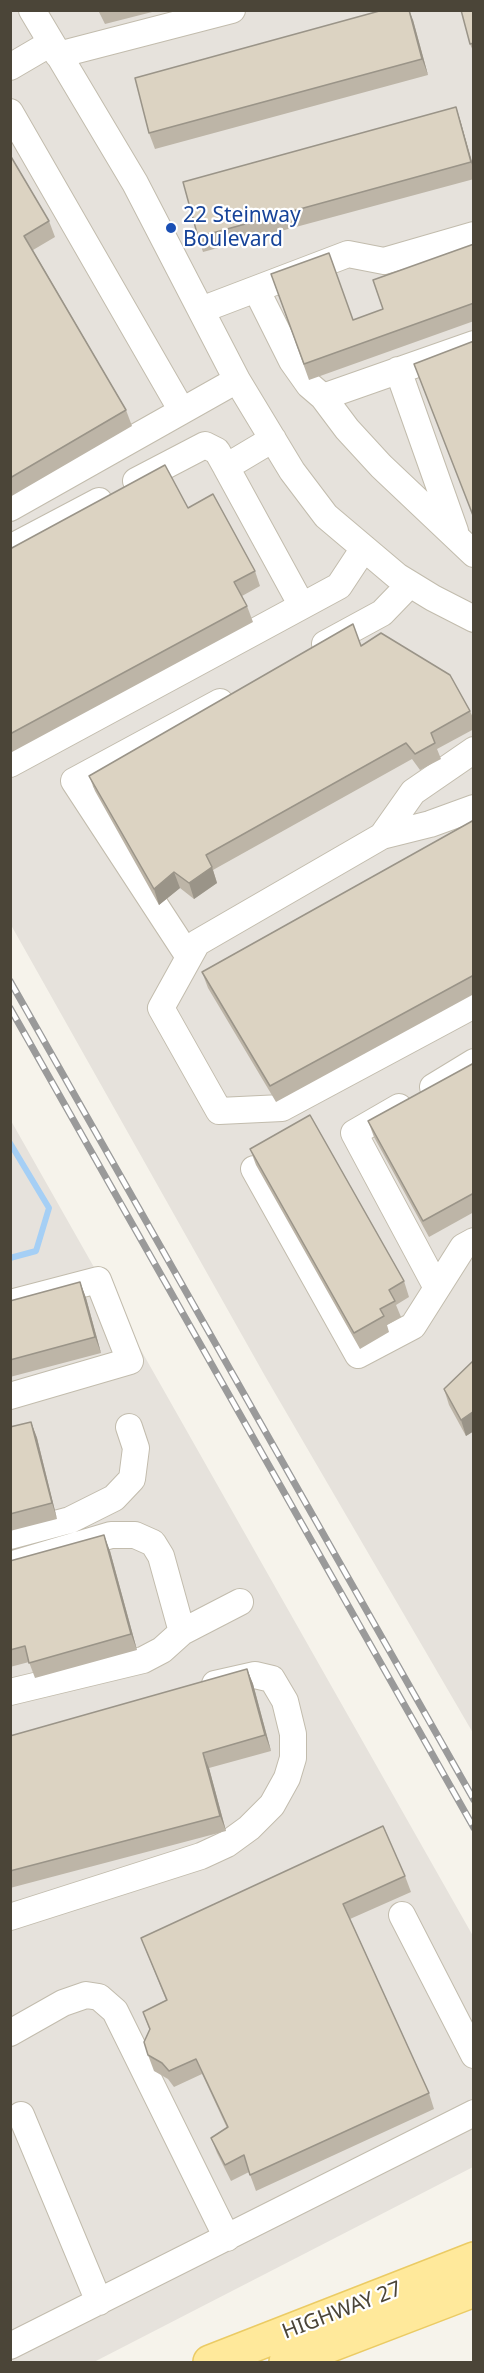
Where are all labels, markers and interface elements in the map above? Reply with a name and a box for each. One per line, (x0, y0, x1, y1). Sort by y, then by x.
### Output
place label: 22 Steinway Boulevard (183, 203, 301, 253)
marker: 22 Steinway Boulevard (164, 221, 178, 235)
street label: HIGHWAY 27 (279, 2277, 405, 2345)

